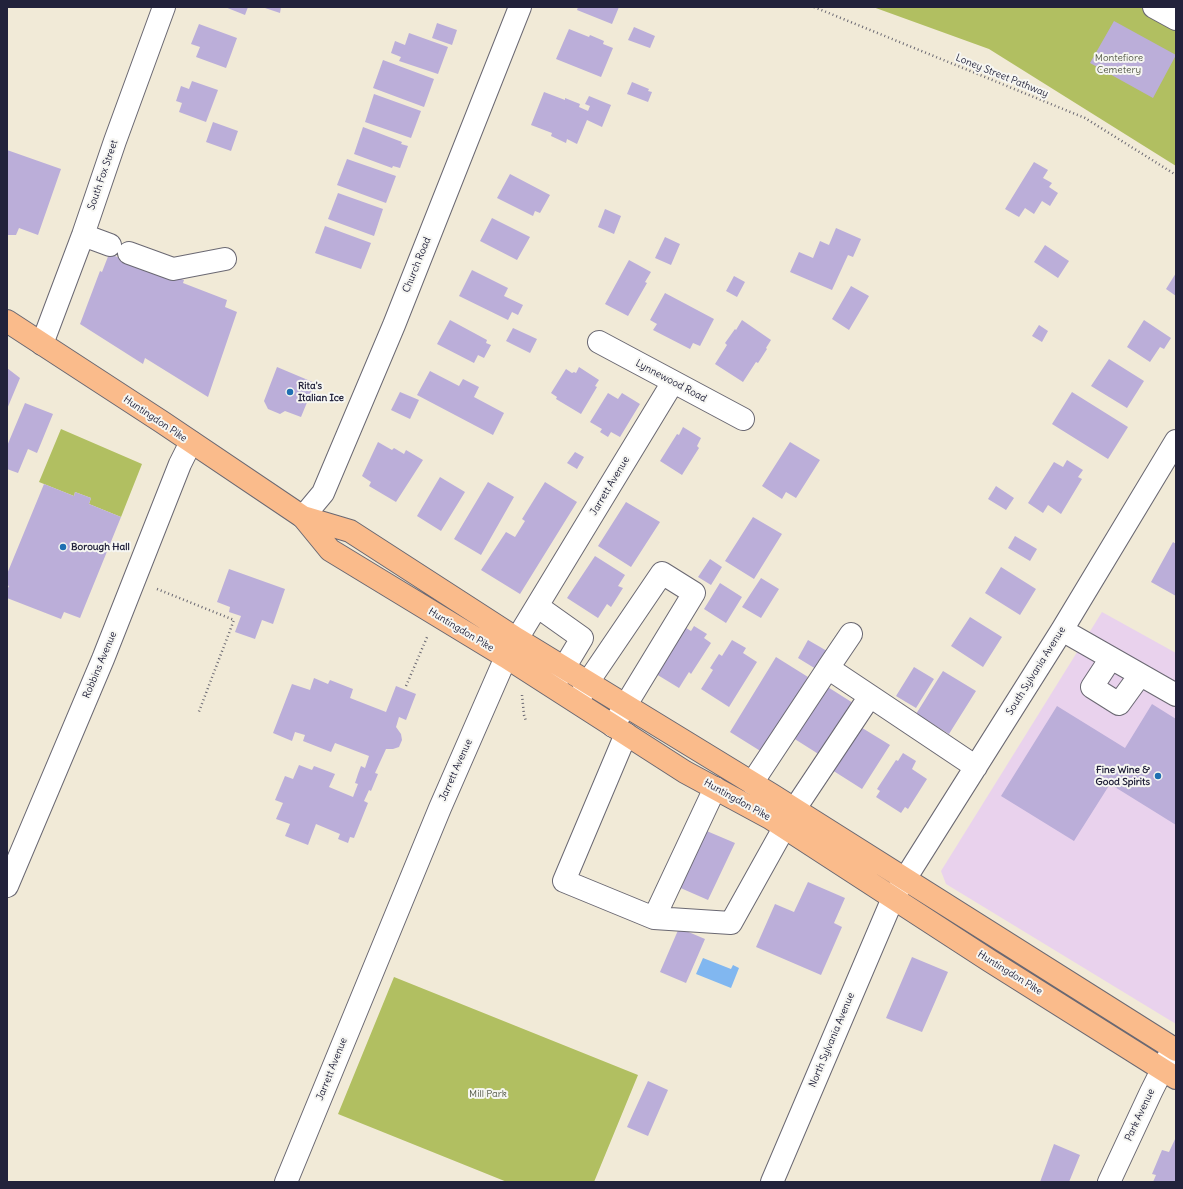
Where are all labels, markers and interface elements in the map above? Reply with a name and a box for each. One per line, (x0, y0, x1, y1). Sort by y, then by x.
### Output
street label: Loney Street Pathway (954, 52, 1050, 100)
park label: Montefiore Cemetery (1095, 52, 1143, 76)
street label: South Fox Street (85, 138, 121, 212)
street label: Church Road (400, 235, 434, 295)
street label: Lynnewood Road (633, 357, 709, 405)
place label: Rita's Italian Ice (298, 380, 344, 404)
marker: Rita's Italian Ice (285, 387, 295, 397)
street label: Huntingdon Pike (121, 393, 189, 445)
street label: Jarrett Avenue (588, 454, 632, 518)
place label: Borough Hall (71, 541, 130, 553)
marker: Borough Hall (58, 542, 68, 552)
street label: Huntingdon Pike (426, 606, 496, 654)
street label: South Sylvania Avenue (1004, 624, 1068, 718)
street label: Robbins Avenue (81, 630, 119, 700)
street label: Jarrett Avenue (437, 737, 475, 803)
place label: Fine Wine & Good Spirits (1096, 764, 1150, 788)
marker: Fine Wine & Good Spirits (1153, 771, 1163, 781)
street label: Huntingdon Pike (702, 777, 772, 823)
street label: Huntingdon Pike (975, 948, 1045, 998)
street label: North Sylvania Avenue (807, 991, 857, 1089)
street label: Jarrett Avenue (314, 1036, 350, 1102)
street label: Park Avenue (1123, 1087, 1157, 1143)
park label: Mill Park (469, 1088, 507, 1100)

